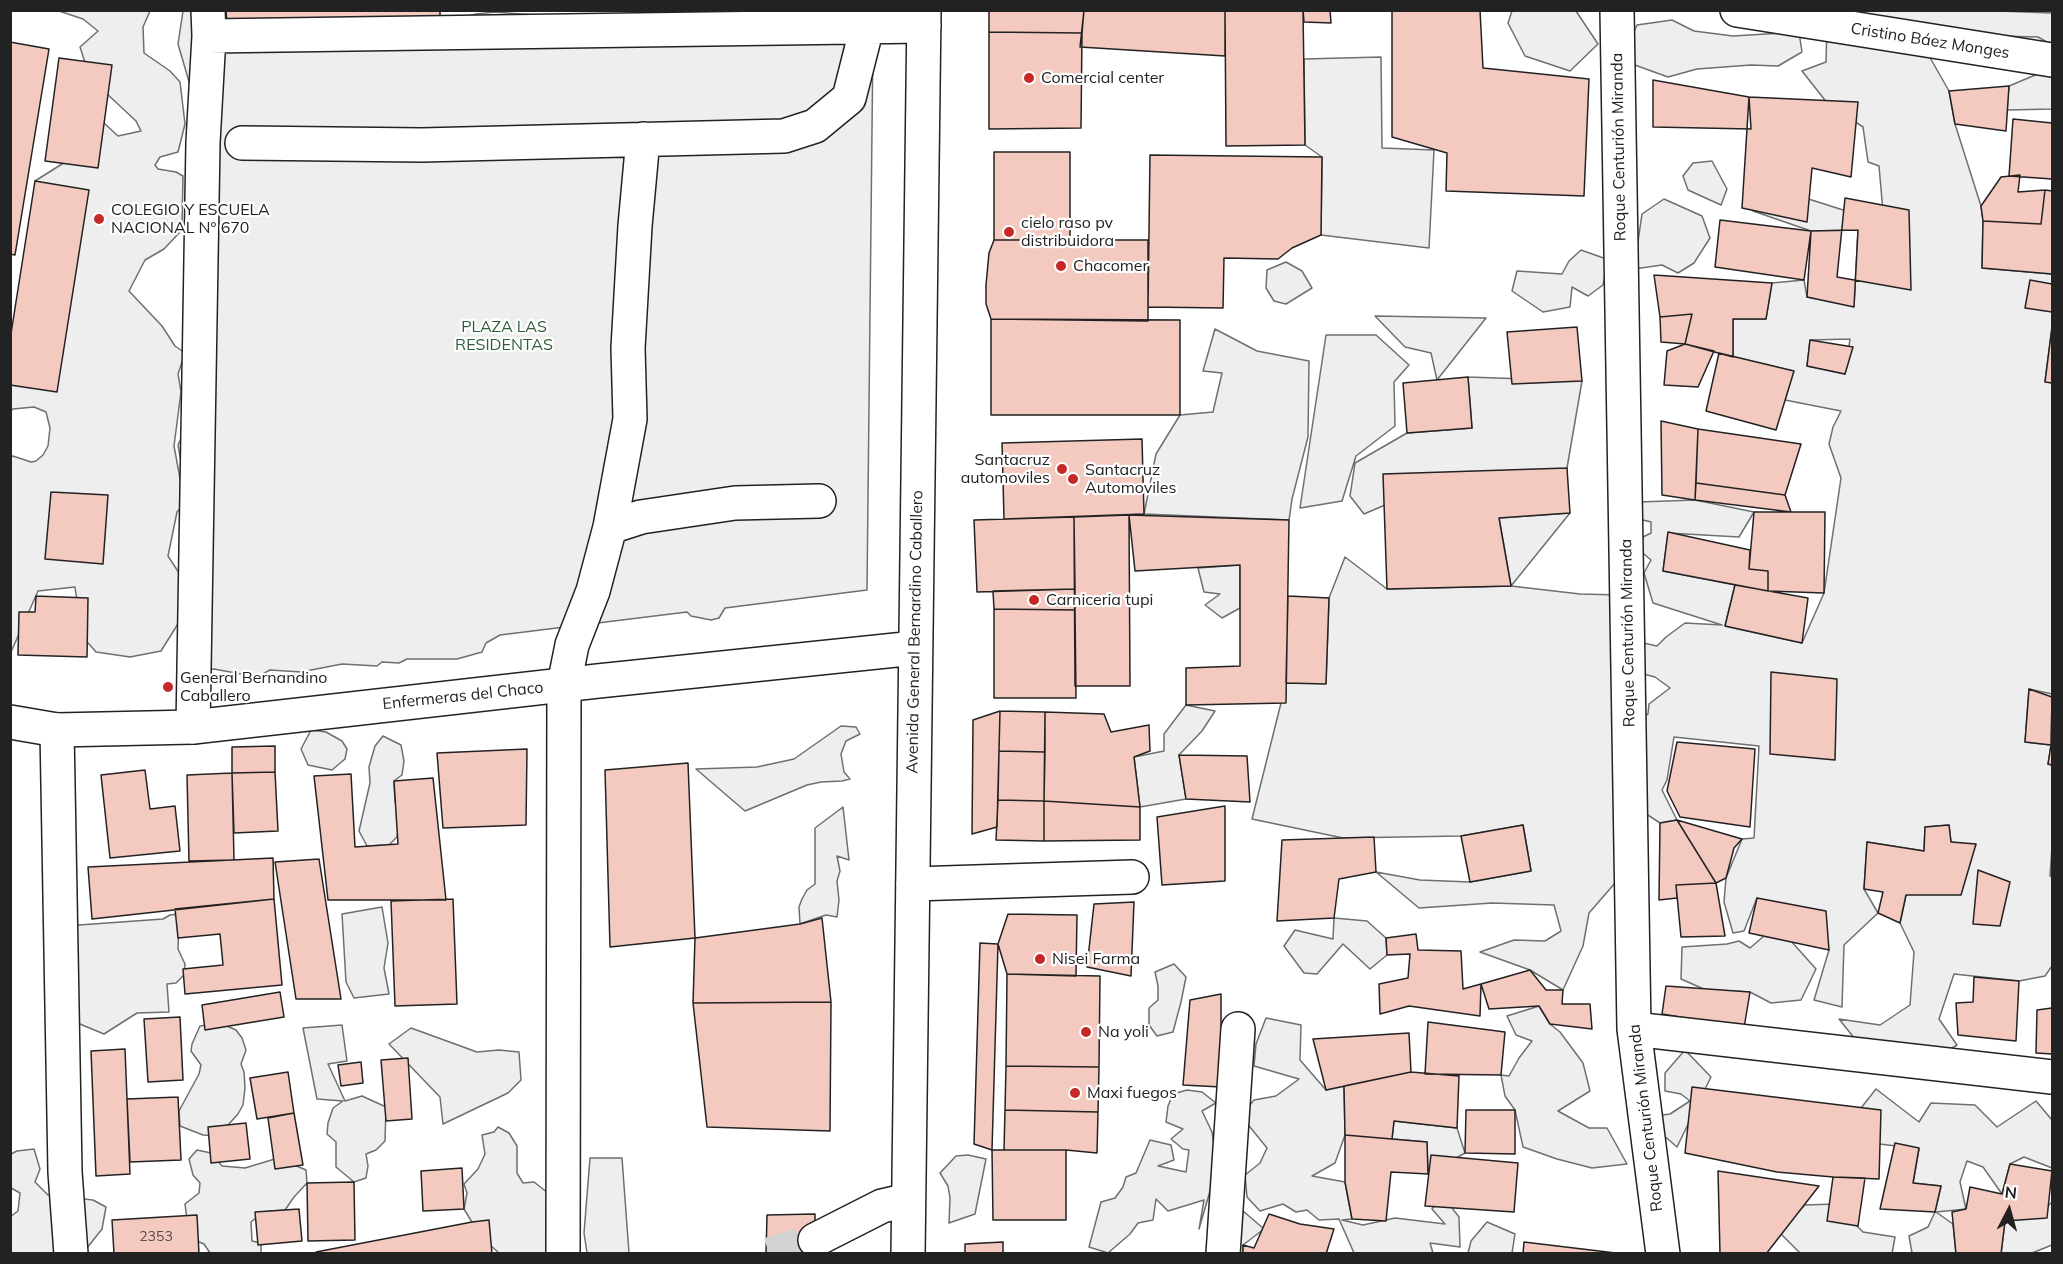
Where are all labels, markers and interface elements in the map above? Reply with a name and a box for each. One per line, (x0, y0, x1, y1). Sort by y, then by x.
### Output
street label: Cristino Báez Monges (1849, 19, 2011, 63)
street label: Roque Centurión Miranda (1608, 52, 1630, 242)
place label: Comercial center (1041, 68, 1164, 88)
marker: Comercial center (1022, 71, 1036, 85)
place label: COLEGIO Y ESCUELA NACIONAL N° 670 (111, 200, 270, 238)
marker: COLEGIO Y ESCUELA NACIONAL N° 670 (92, 212, 106, 226)
place label: cielo raso pv distribuidora (1021, 213, 1114, 251)
marker: cielo raso pv distribuidora (1002, 225, 1016, 239)
place label: Chacomer (1073, 256, 1148, 276)
marker: Chacomer (1054, 259, 1068, 273)
park label: PLAZA LAS RESIDENTAS (455, 317, 553, 355)
place label: Santacruz automoviles (961, 450, 1050, 488)
place label: Santacruz Automoviles (1085, 460, 1176, 498)
marker: Santacruz automoviles (1055, 462, 1069, 476)
marker: Santacruz Automoviles (1066, 472, 1080, 486)
street label: Avenida General Bernardino Caballero (903, 490, 927, 774)
street label: Roque Centurión Miranda (1617, 538, 1639, 728)
place label: Carniceria tupi (1046, 590, 1153, 610)
marker: Carniceria tupi (1027, 593, 1041, 607)
place label: General Bernandino Caballero (180, 668, 327, 706)
street label: Enfermeras del Chaco (382, 678, 544, 714)
marker: General Bernandino Caballero (161, 680, 175, 694)
place label: Nisei Farma (1052, 949, 1140, 969)
marker: Nisei Farma (1033, 952, 1047, 966)
place label: Na yoli (1098, 1022, 1149, 1042)
street label: Roque Centurión Miranda (1625, 1023, 1667, 1213)
marker: Na yoli (1079, 1025, 1093, 1039)
place label: Maxi fuegos (1087, 1083, 1177, 1103)
marker: Maxi fuegos (1068, 1086, 1082, 1100)
north arrow (1979, 1180, 2039, 1240)
text: N (2004, 1182, 2018, 1203)
house number: 2353 (139, 1229, 173, 1245)

